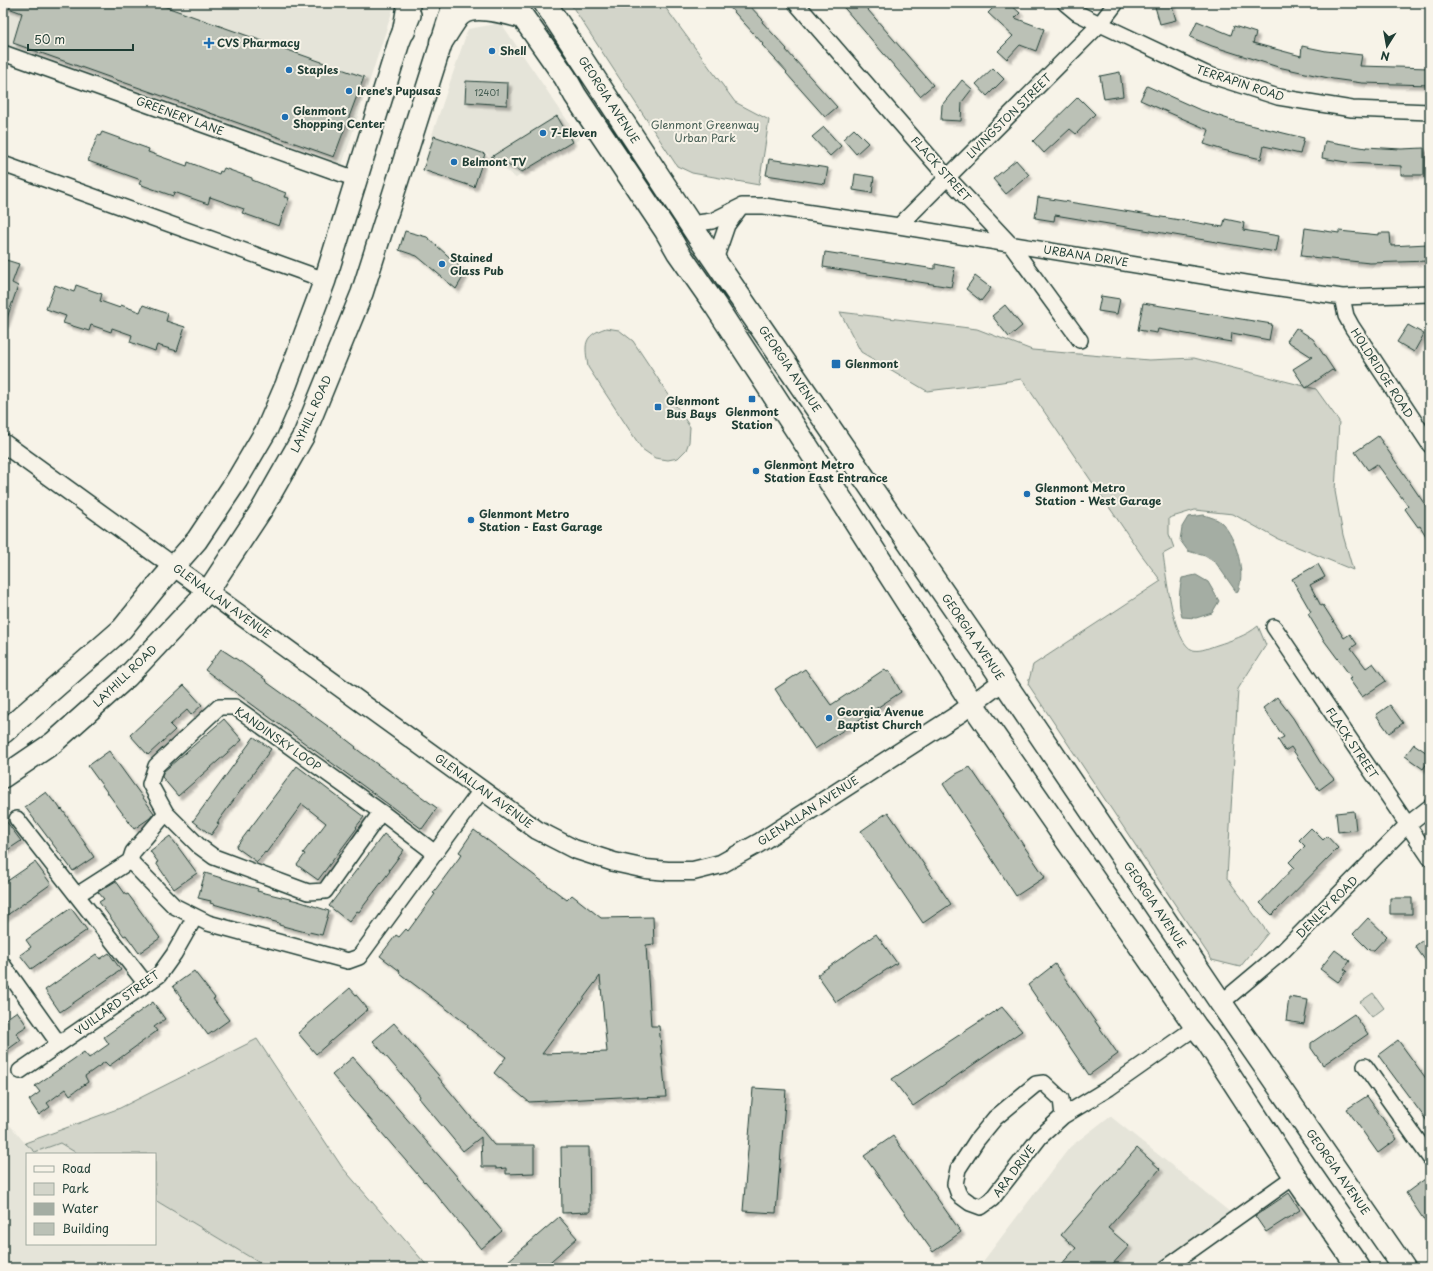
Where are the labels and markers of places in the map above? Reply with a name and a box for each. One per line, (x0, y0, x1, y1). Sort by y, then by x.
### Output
place label: CVS Pharmacy (217, 34, 300, 51)
marker: CVS Pharmacy (204, 38, 214, 48)
place label: Shell (500, 42, 526, 59)
marker: Shell (487, 46, 497, 56)
place label: Staples (297, 61, 338, 78)
marker: Staples (284, 65, 294, 75)
place label: Irene's Pupusas (357, 82, 441, 99)
marker: Irene's Pupusas (344, 86, 354, 96)
place label: Glenmont Shopping Center (293, 102, 385, 132)
marker: Glenmont Shopping Center (280, 112, 290, 122)
place label: 7-Eleven (551, 124, 597, 141)
marker: 7-Eleven (538, 128, 548, 138)
place label: Belmont TV (462, 153, 527, 170)
marker: Belmont TV (449, 157, 459, 167)
place label: Stained Glass Pub (450, 249, 504, 279)
marker: Stained Glass Pub (437, 259, 447, 269)
place label: Glenmont (845, 355, 899, 372)
marker: Glenmont (830, 358, 842, 370)
place label: Glenmont Bus Bays (666, 392, 720, 422)
marker: Glenmont Station (747, 394, 757, 404)
marker: Glenmont Bus Bays (653, 402, 663, 412)
place label: Glenmont Station (725, 403, 779, 433)
place label: Glenmont Metro Station East Entrance (764, 456, 888, 486)
marker: Glenmont Metro Station East Entrance (751, 466, 761, 476)
place label: Glenmont Metro Station - West Garage (1035, 479, 1161, 509)
marker: Glenmont Metro Station - West Garage (1022, 489, 1032, 499)
place label: Glenmont Metro Station - East Garage (479, 505, 603, 535)
marker: Glenmont Metro Station - East Garage (466, 515, 476, 525)
place label: Georgia Avenue Baptist Church (837, 703, 924, 733)
marker: Georgia Avenue Baptist Church (824, 713, 834, 723)

